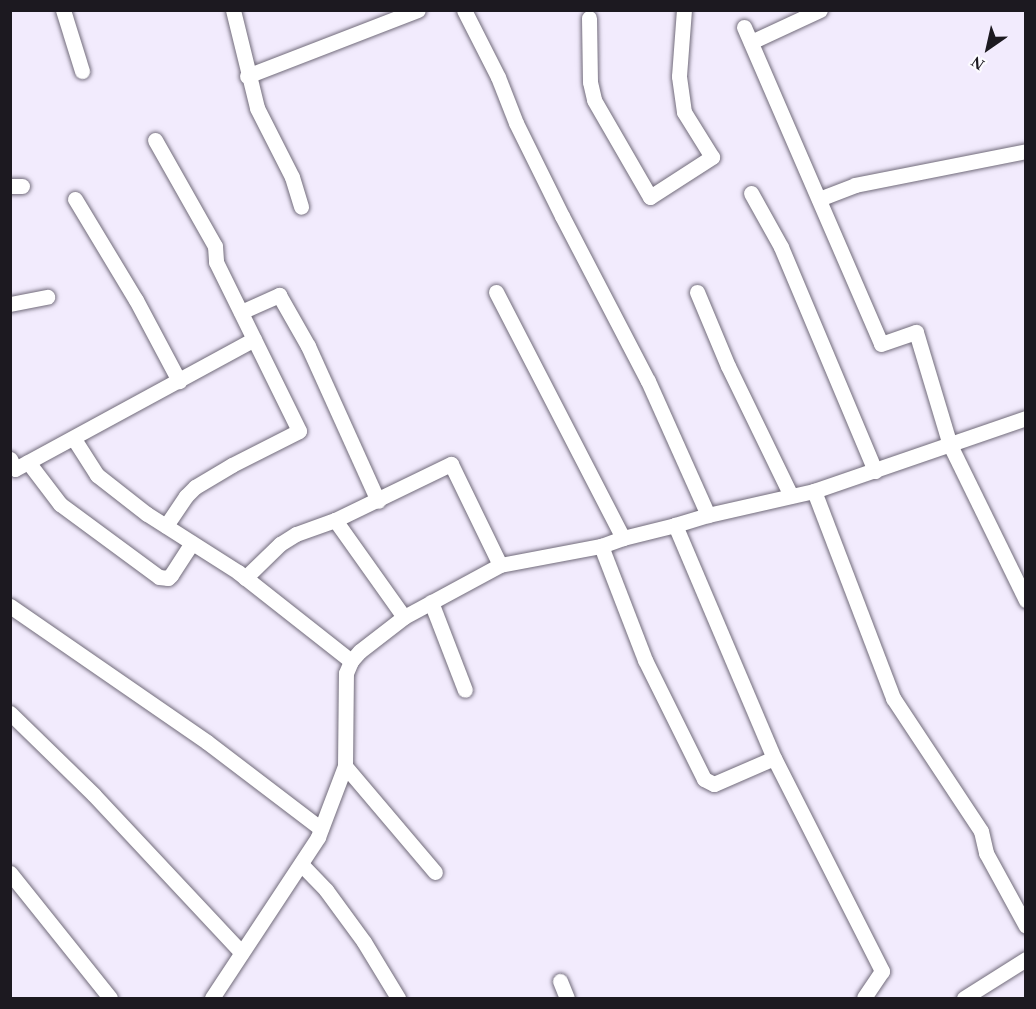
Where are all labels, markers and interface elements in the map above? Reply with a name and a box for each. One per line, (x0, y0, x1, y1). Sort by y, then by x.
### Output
north arrow (958, 18, 1018, 78)
text: N (968, 53, 987, 74)

